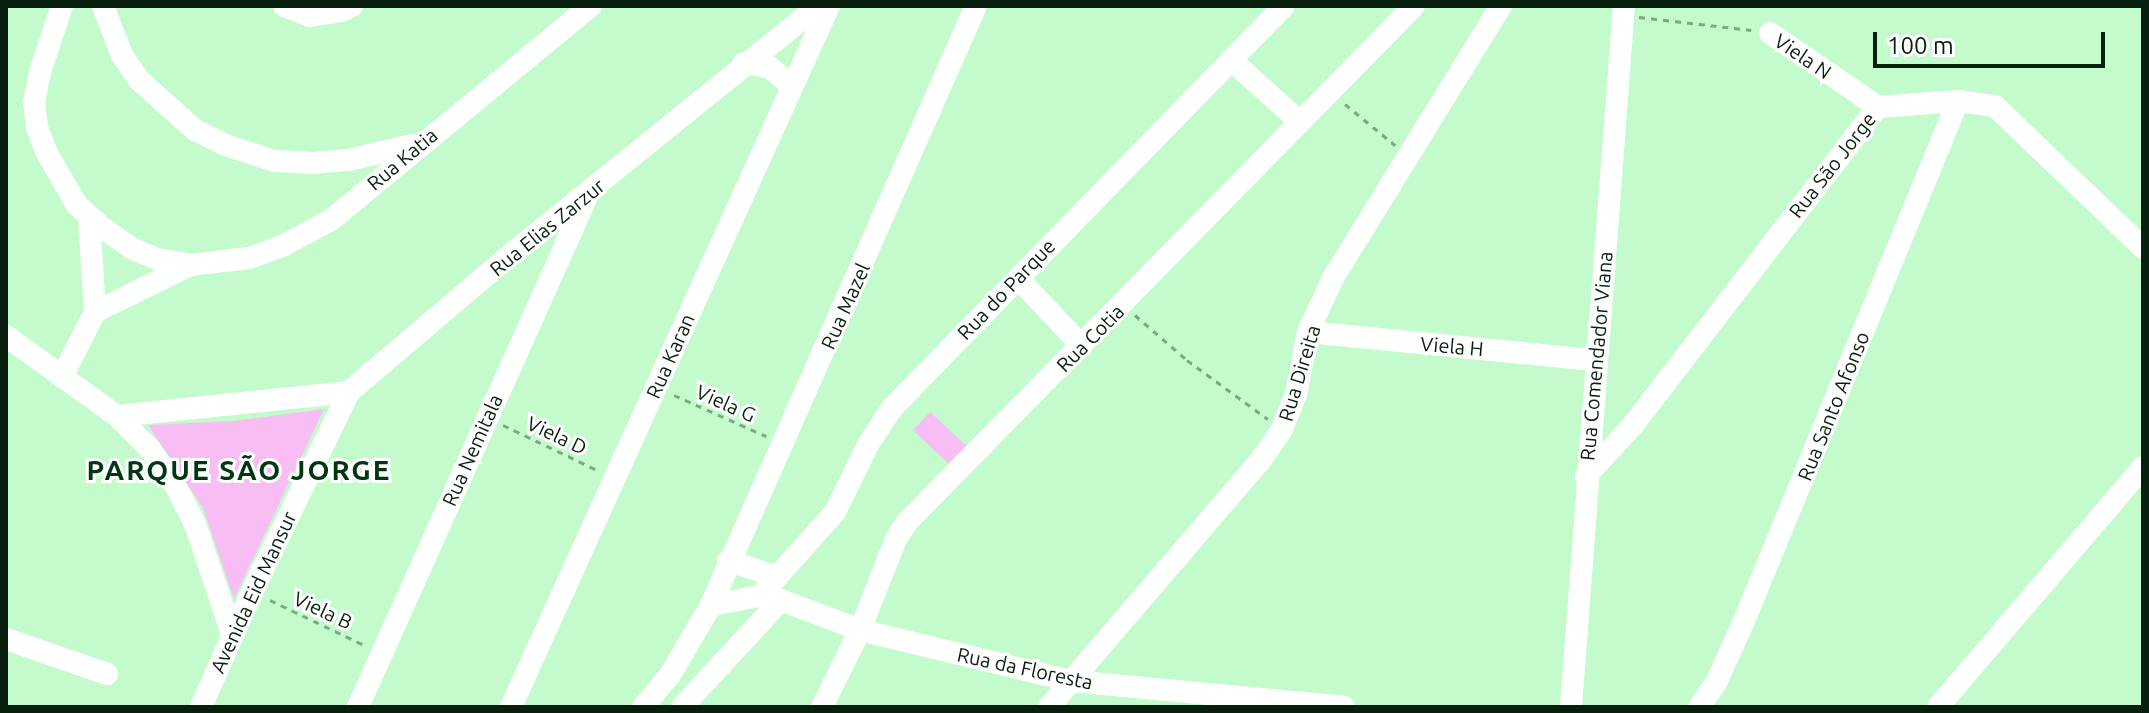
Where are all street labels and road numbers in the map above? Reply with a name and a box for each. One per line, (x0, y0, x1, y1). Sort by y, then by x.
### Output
street label: Viela N (1770, 28, 1836, 84)
street label: Rua São Jorge (1783, 107, 1881, 223)
street label: Rua Katia (362, 123, 442, 195)
street label: Rua Elias Zarzur (485, 173, 609, 281)
street label: Rua do Parque (952, 234, 1060, 344)
street label: Rua Comendador Viana (1575, 250, 1617, 462)
street label: Rua Mazel (815, 259, 875, 353)
street label: Rua Cotia (1051, 299, 1129, 377)
street label: Rua Karan (641, 310, 699, 402)
street label: Rua Direita (1273, 322, 1325, 424)
street label: Rua Santo Afonso (1792, 328, 1874, 484)
street label: Viela H (1419, 331, 1485, 361)
street label: Viela G (693, 379, 759, 427)
street label: Rua Nemitala (437, 390, 507, 510)
street label: Viela D (523, 411, 591, 459)
street label: Avenida Eid Mansur (205, 507, 301, 677)
street label: Viela B (290, 586, 356, 634)
street label: Rua da Floresta (955, 642, 1095, 694)

